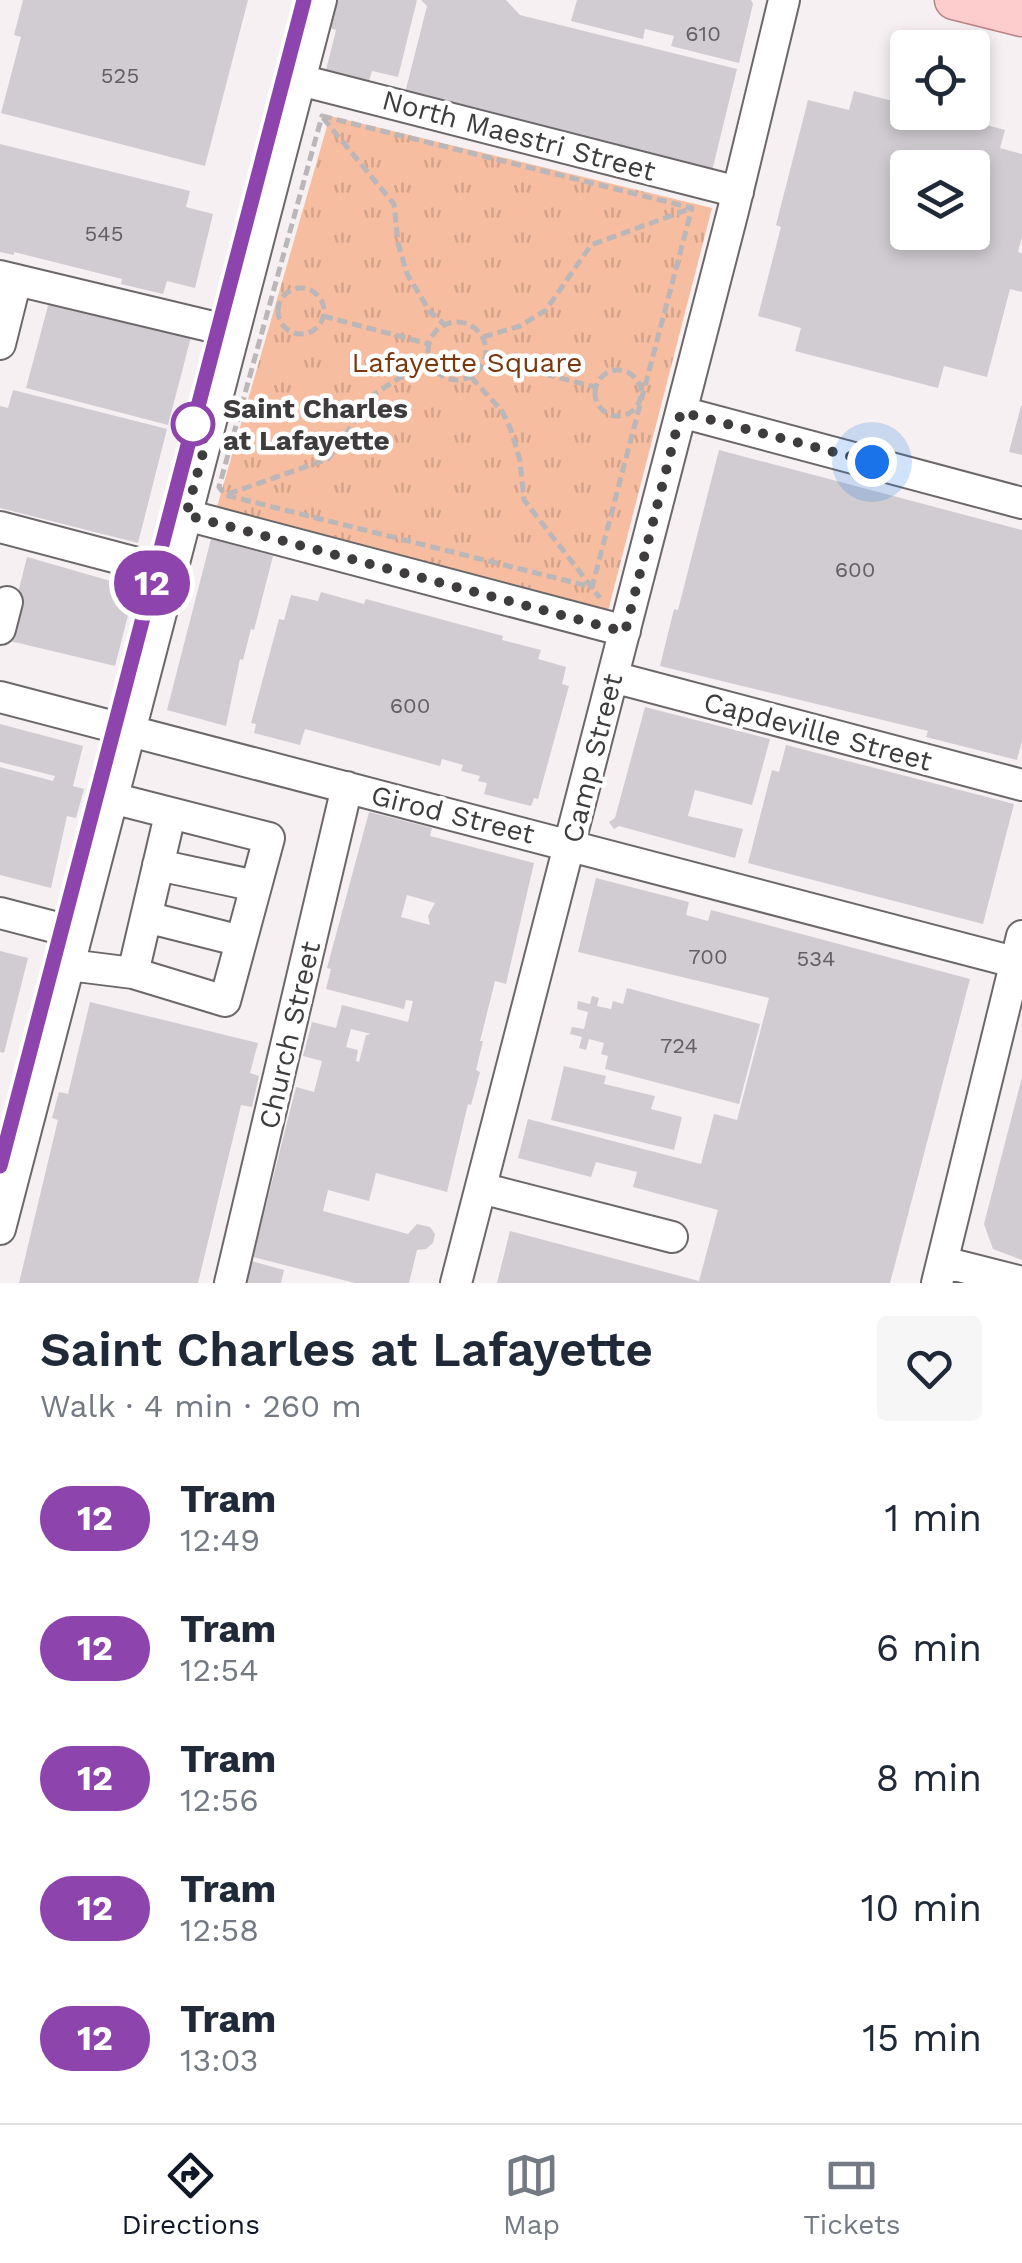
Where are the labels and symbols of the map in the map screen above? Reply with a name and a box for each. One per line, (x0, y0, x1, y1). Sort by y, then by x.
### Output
house number: 610 (685, 21, 721, 46)
house number: 525 (101, 63, 139, 88)
street label: North Maestri Street (379, 83, 659, 188)
house number: 545 (84, 221, 124, 246)
park label: Lafayette Square (352, 346, 582, 379)
place label: Saint Charles at Lafayette (223, 392, 408, 457)
marker: Saint Charles at Lafayette (172, 403, 214, 445)
your location (847, 437, 897, 487)
line badge: 12 (107, 550, 197, 616)
house number: 600 (835, 557, 875, 582)
street label: Camp Street (556, 670, 630, 846)
street label: Capdeville Street (700, 685, 936, 778)
house number: 600 (390, 693, 430, 718)
street label: Girod Street (368, 778, 538, 851)
street label: Church Street (252, 938, 327, 1132)
house number: 700 (688, 944, 728, 969)
house number: 534 (796, 946, 836, 971)
house number: 724 (660, 1033, 698, 1058)

